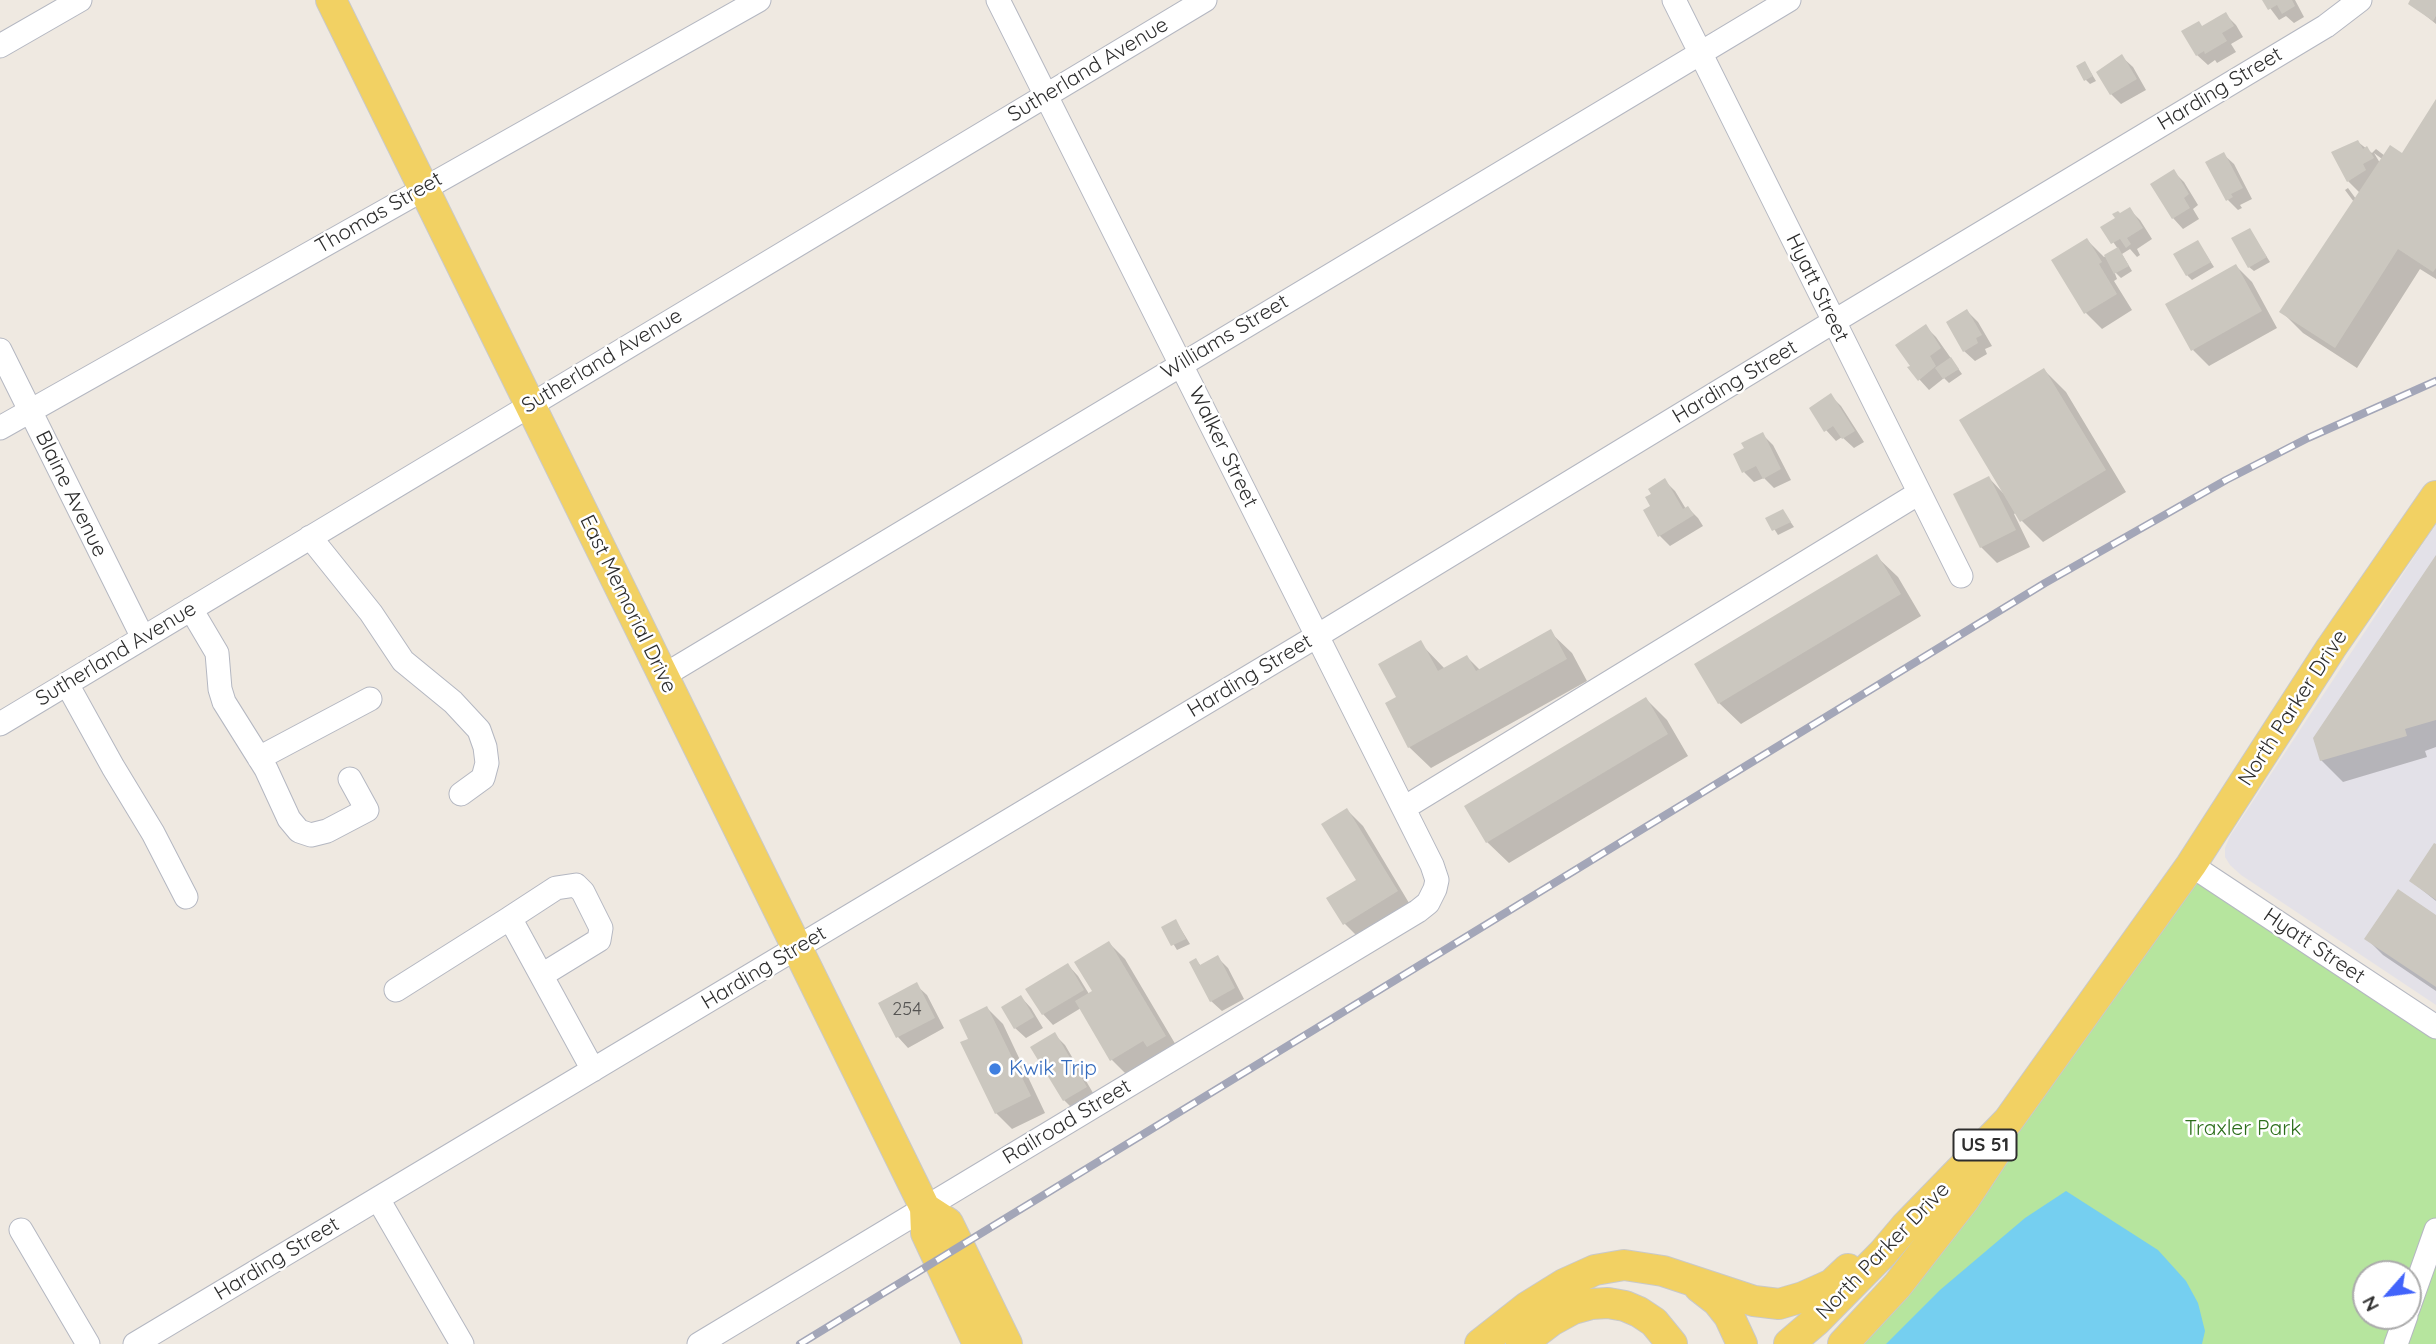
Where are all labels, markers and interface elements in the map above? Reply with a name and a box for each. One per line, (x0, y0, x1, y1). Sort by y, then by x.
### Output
street label: Sutherland Avenue (1003, 12, 1173, 128)
street label: Harding Street (2153, 42, 2287, 136)
street label: Thomas Street (311, 167, 447, 259)
street label: Hyatt Street (1780, 230, 1854, 346)
street label: Williams Street (1157, 289, 1293, 385)
street label: Sutherland Avenue (517, 303, 687, 419)
street label: Harding Street (1668, 335, 1802, 429)
street label: Walker Street (1183, 382, 1263, 512)
street label: Blaine Avenue (30, 427, 112, 561)
street label: East Memorial Drive (574, 511, 682, 697)
street label: Sutherland Avenue (31, 596, 201, 712)
street label: North Parker Drive (2233, 625, 2353, 791)
street label: Harding Street (1183, 629, 1317, 723)
street label: Hyatt Street (2258, 903, 2370, 989)
street label: Harding Street (697, 921, 831, 1015)
house number: 254 (892, 999, 922, 1021)
place label: Kwik Trip (1009, 1056, 1097, 1082)
marker: Kwik Trip (987, 1061, 1003, 1077)
street label: Railroad Street (998, 1074, 1136, 1170)
park label: Traxler Park (2185, 1116, 2301, 1142)
road number: US 51 (1954, 1130, 2016, 1161)
street label: North Parker Drive (1811, 1177, 1955, 1325)
street label: Harding Street (210, 1212, 344, 1306)
north arrow (2352, 1260, 2422, 1330)
text: N (2356, 1292, 2384, 1316)

